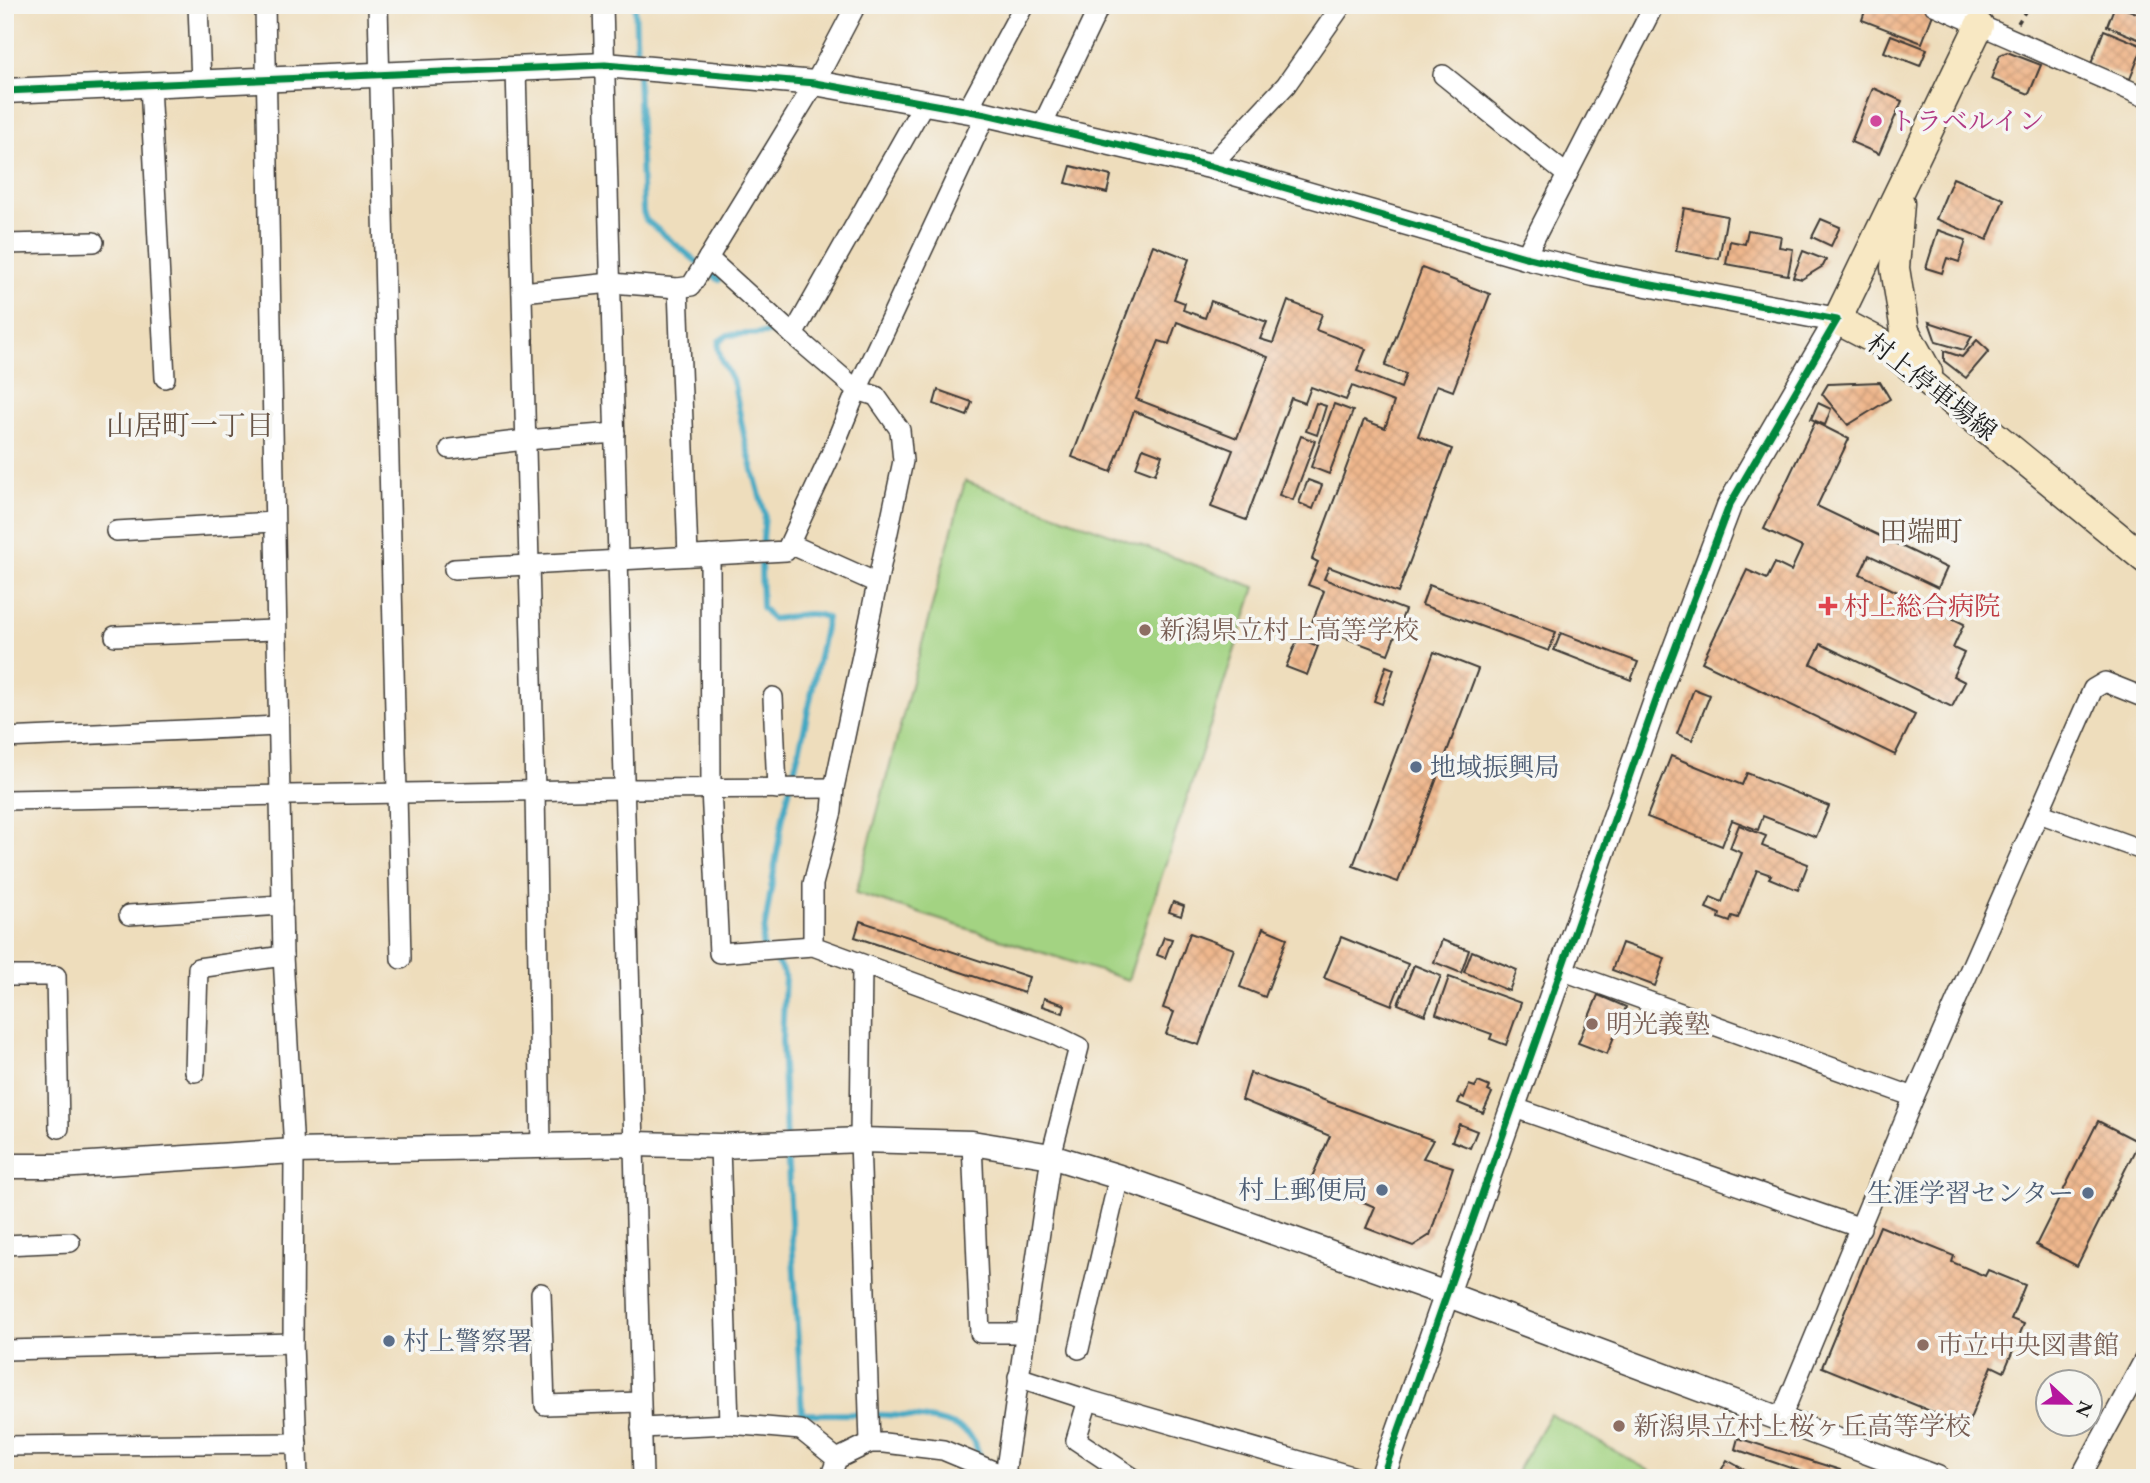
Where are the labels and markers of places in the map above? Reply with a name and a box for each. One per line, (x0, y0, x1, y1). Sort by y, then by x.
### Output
place label: トラベルイン (1890, 104, 2045, 138)
marker: トラベルイン (1868, 113, 1884, 129)
place label: 村上総合病院 (1844, 589, 2000, 623)
marker: 村上総合病院 (1818, 596, 1838, 616)
place label: 新潟県立村上高等学校 (1159, 613, 1419, 647)
marker: 新潟県立村上高等学校 (1137, 622, 1153, 638)
place label: 地域振興局 (1430, 750, 1560, 784)
marker: 地域振興局 (1408, 759, 1424, 775)
place label: 明光義塾 (1606, 1007, 1710, 1041)
marker: 明光義塾 (1584, 1016, 1600, 1032)
place label: 村上郵便局 (1238, 1173, 1368, 1207)
place label: 生涯学習センター (1867, 1176, 2074, 1210)
marker: 村上郵便局 (1374, 1182, 1390, 1198)
marker: 生涯学習センター (2080, 1185, 2096, 1201)
place label: 村上警察署 (403, 1324, 533, 1358)
place label: 市立中央図書館 (1937, 1328, 2119, 1362)
marker: 村上警察署 (381, 1333, 397, 1349)
marker: 市立中央図書館 (1915, 1337, 1931, 1353)
place label: 新潟県立村上桜ヶ丘高等学校 (1633, 1409, 1971, 1443)
marker: 新潟県立村上桜ヶ丘高等学校 (1611, 1418, 1627, 1434)

